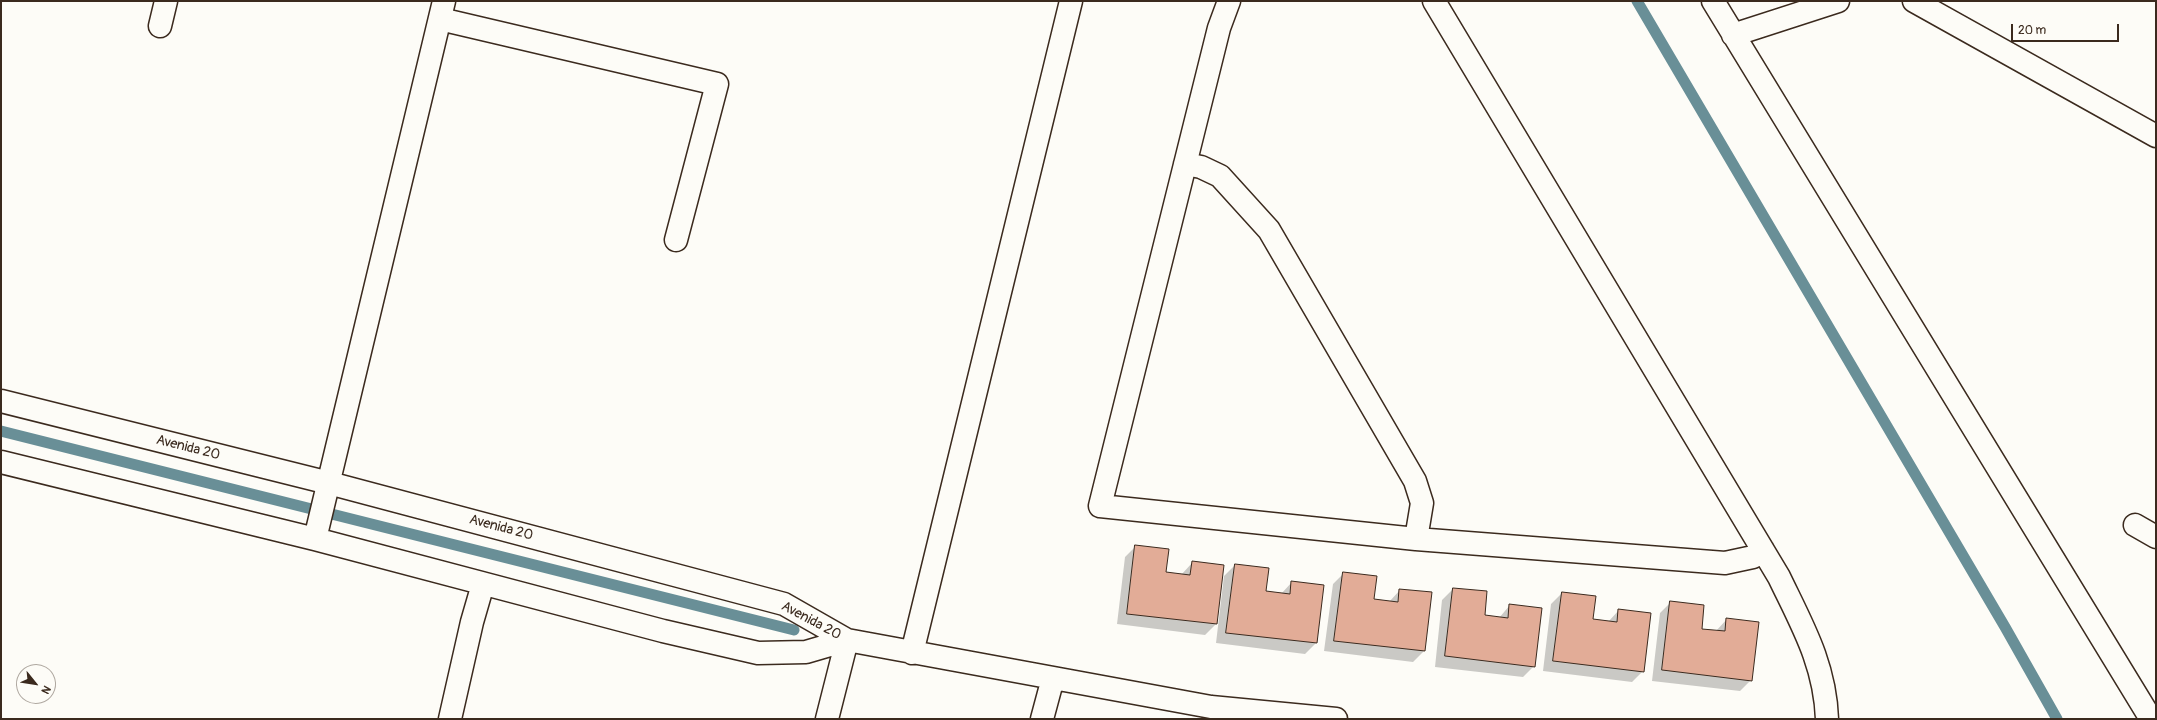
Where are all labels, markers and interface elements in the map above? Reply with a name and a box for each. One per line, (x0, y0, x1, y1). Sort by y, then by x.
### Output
scale bar (2013, 16, 2121, 42)
text: 20 m (2018, 23, 2046, 38)
street label: Avenida 20 (154, 432, 222, 464)
street label: Avenida 20 (467, 511, 535, 545)
street label: Avenida 20 (778, 598, 844, 644)
north arrow (16, 664, 56, 704)
text: N (38, 683, 53, 696)

